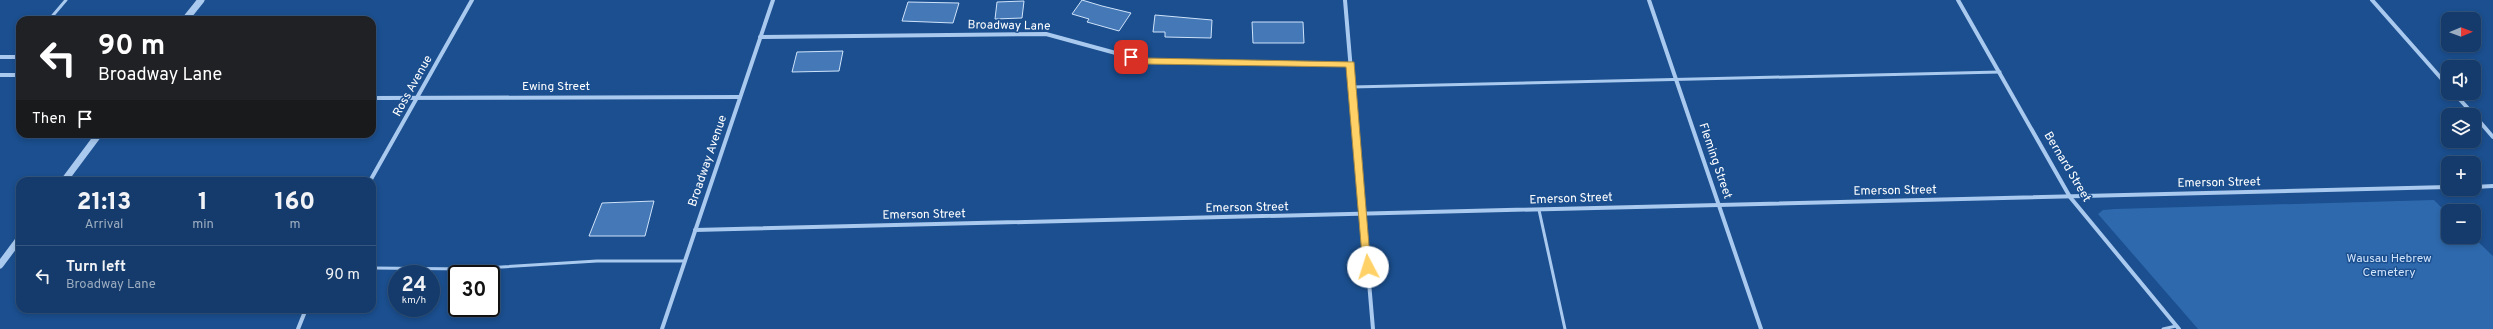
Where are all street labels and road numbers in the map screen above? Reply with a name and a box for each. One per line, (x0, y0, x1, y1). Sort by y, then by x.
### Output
street label: Broadway Lane (967, 17, 1051, 35)
street label: Ross Avenue (390, 52, 436, 120)
street label: Ewing Street (522, 79, 590, 95)
street label: Broadway Avenue (685, 113, 731, 209)
street label: Fleming Street (1695, 121, 1735, 201)
street label: Bernard Street (2040, 129, 2094, 205)
street label: Emerson Street (2177, 174, 2261, 192)
street label: Emerson Street (1853, 182, 1937, 200)
street label: Emerson Street (1529, 190, 1613, 208)
street label: Emerson Street (1205, 199, 1289, 217)
street label: Emerson Street (882, 206, 966, 224)

